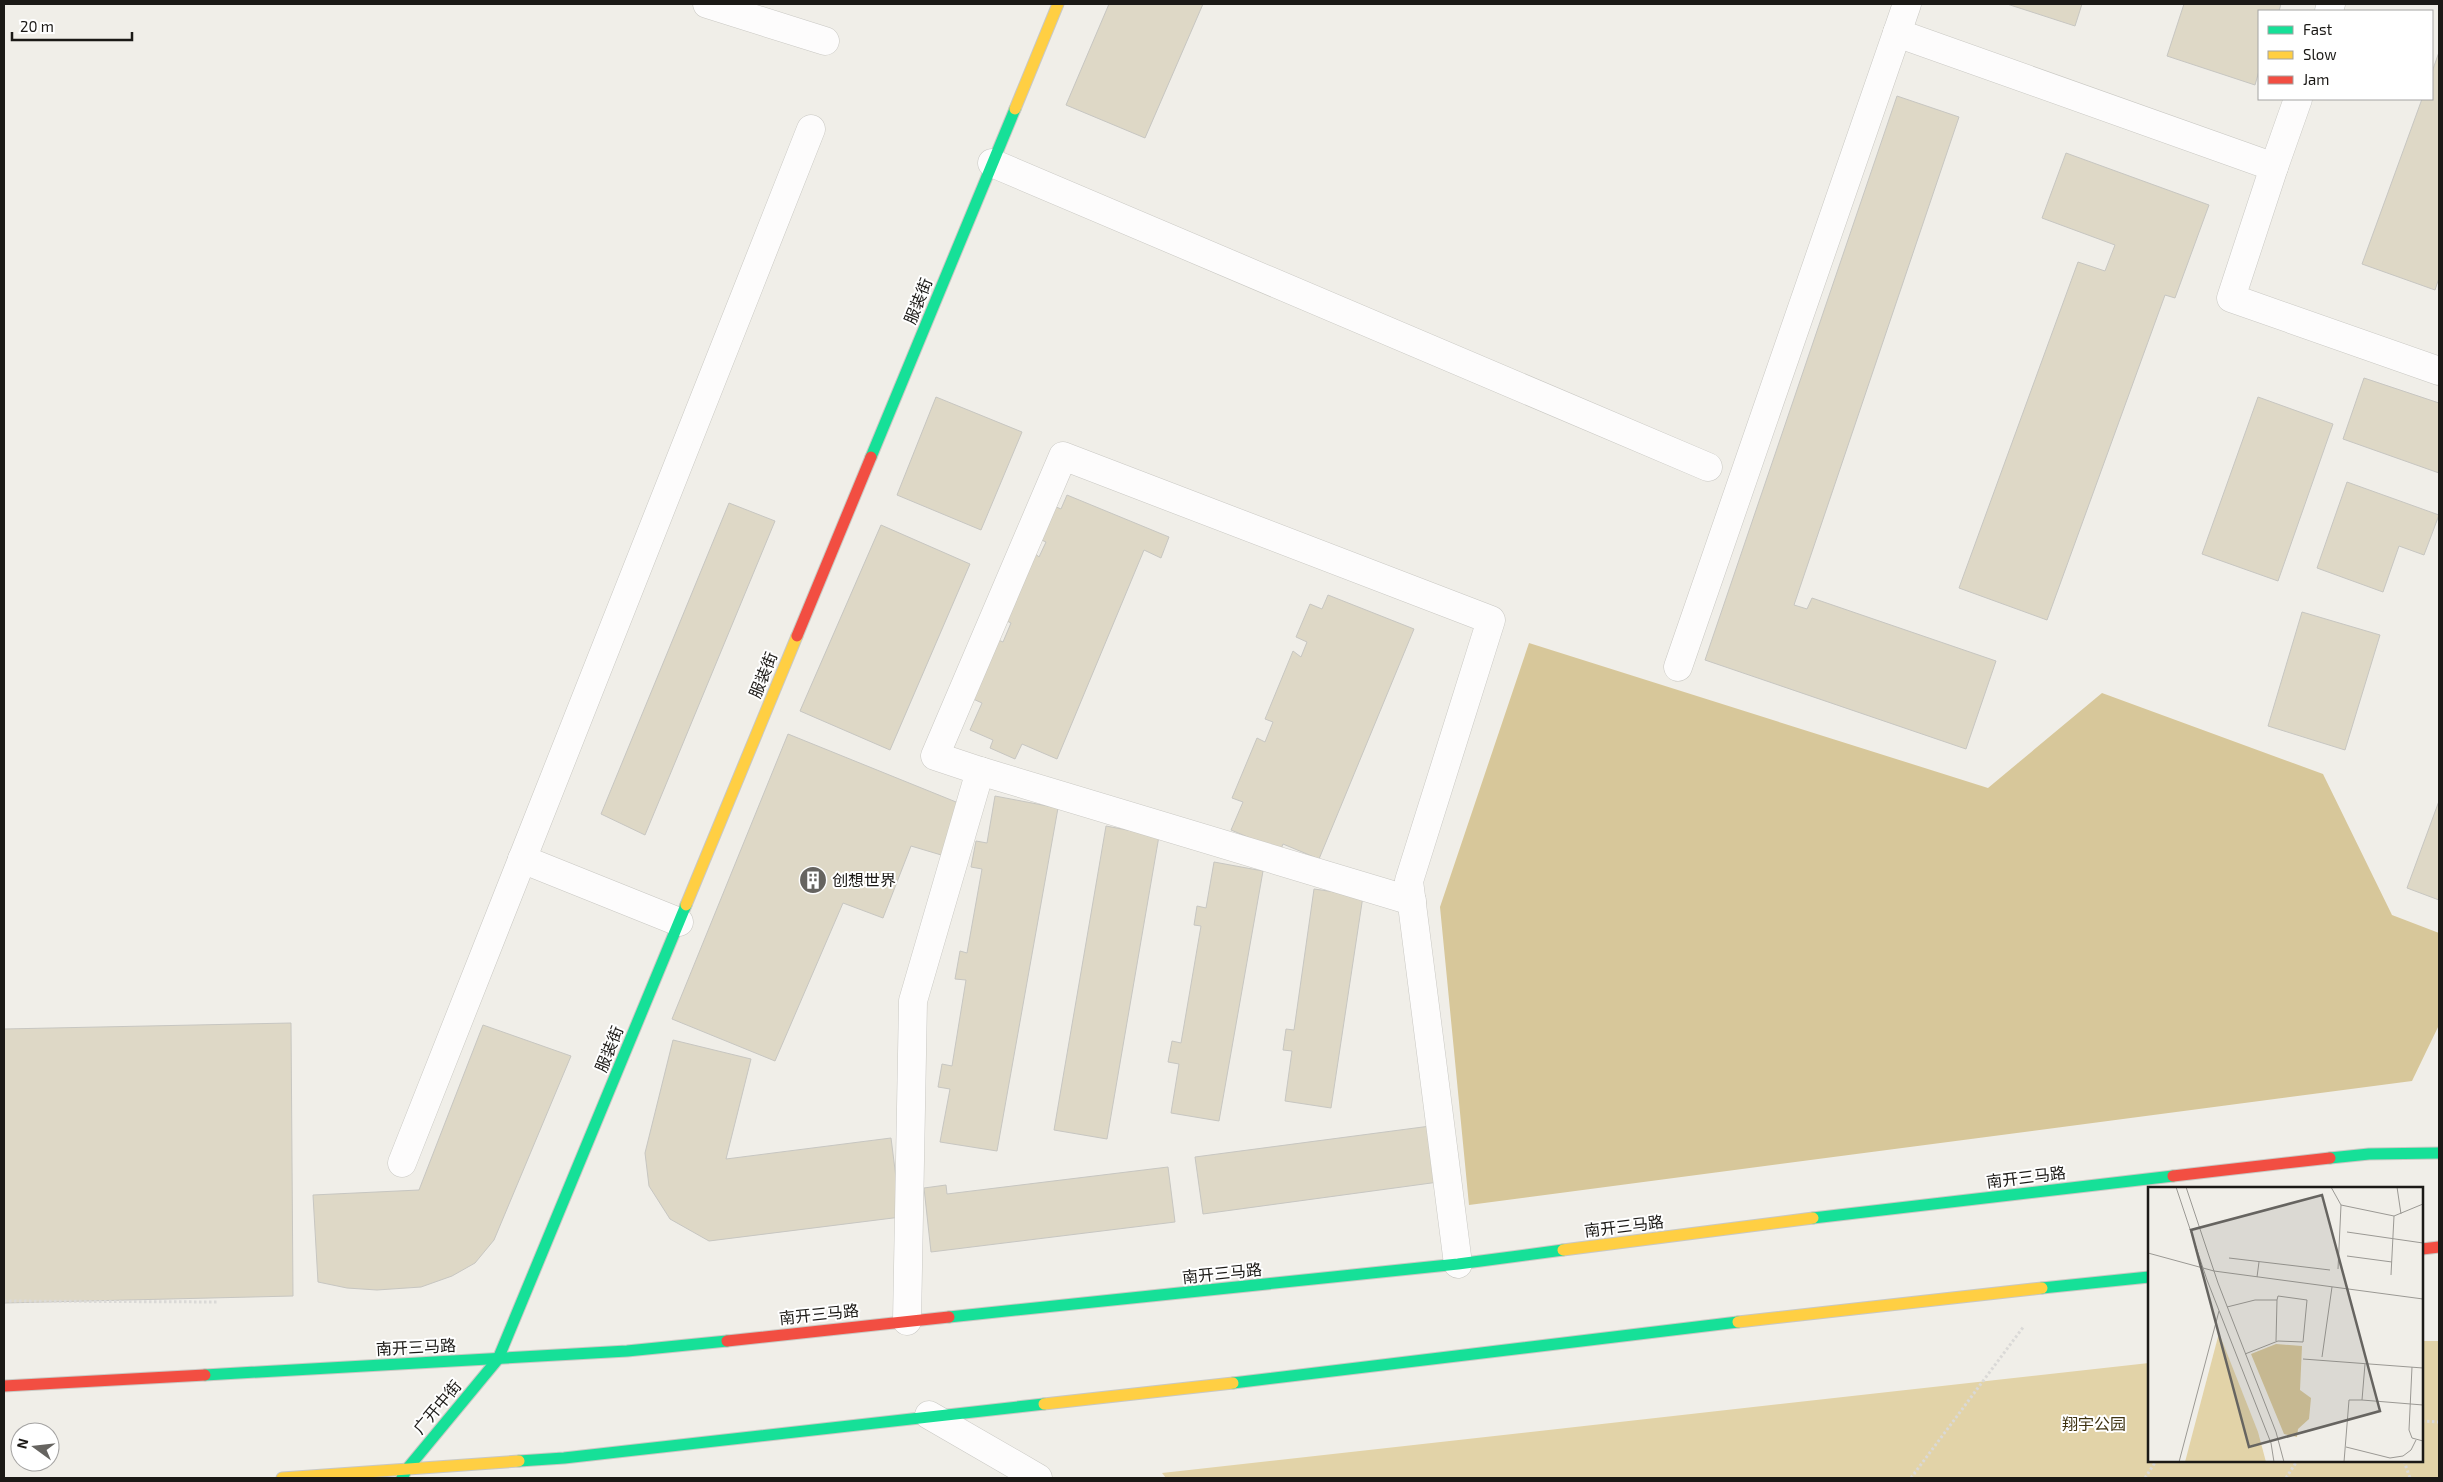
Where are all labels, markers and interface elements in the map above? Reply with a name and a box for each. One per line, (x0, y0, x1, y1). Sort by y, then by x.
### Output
scale bar (12, 10, 132, 42)
legend (2258, 10, 2433, 100)
text: 20 m (20, 17, 54, 35)
text: Fast (2303, 20, 2333, 38)
text: Slow (2303, 45, 2337, 63)
text: Jam (2303, 70, 2329, 88)
street label: 服装街 (900, 275, 935, 327)
street label: 服装街 (745, 649, 780, 701)
building icon: 创想世界 (798, 865, 828, 895)
place label: 创想世界 (832, 870, 896, 889)
street label: 服装街 (591, 1023, 626, 1075)
street label: 南开三马路 (1985, 1162, 2067, 1191)
inset map (2148, 1187, 2423, 1462)
street label: 南开三马路 (1583, 1211, 1665, 1240)
street label: 南开三马路 (1181, 1259, 1263, 1286)
street label: 南开三马路 (778, 1300, 860, 1327)
street label: 南开三马路 (376, 1335, 456, 1358)
street label: 广开中街 (409, 1376, 464, 1437)
park label: 翔宇公园 (2062, 1414, 2126, 1433)
north arrow (10, 1422, 60, 1472)
text: N (12, 1436, 31, 1451)

